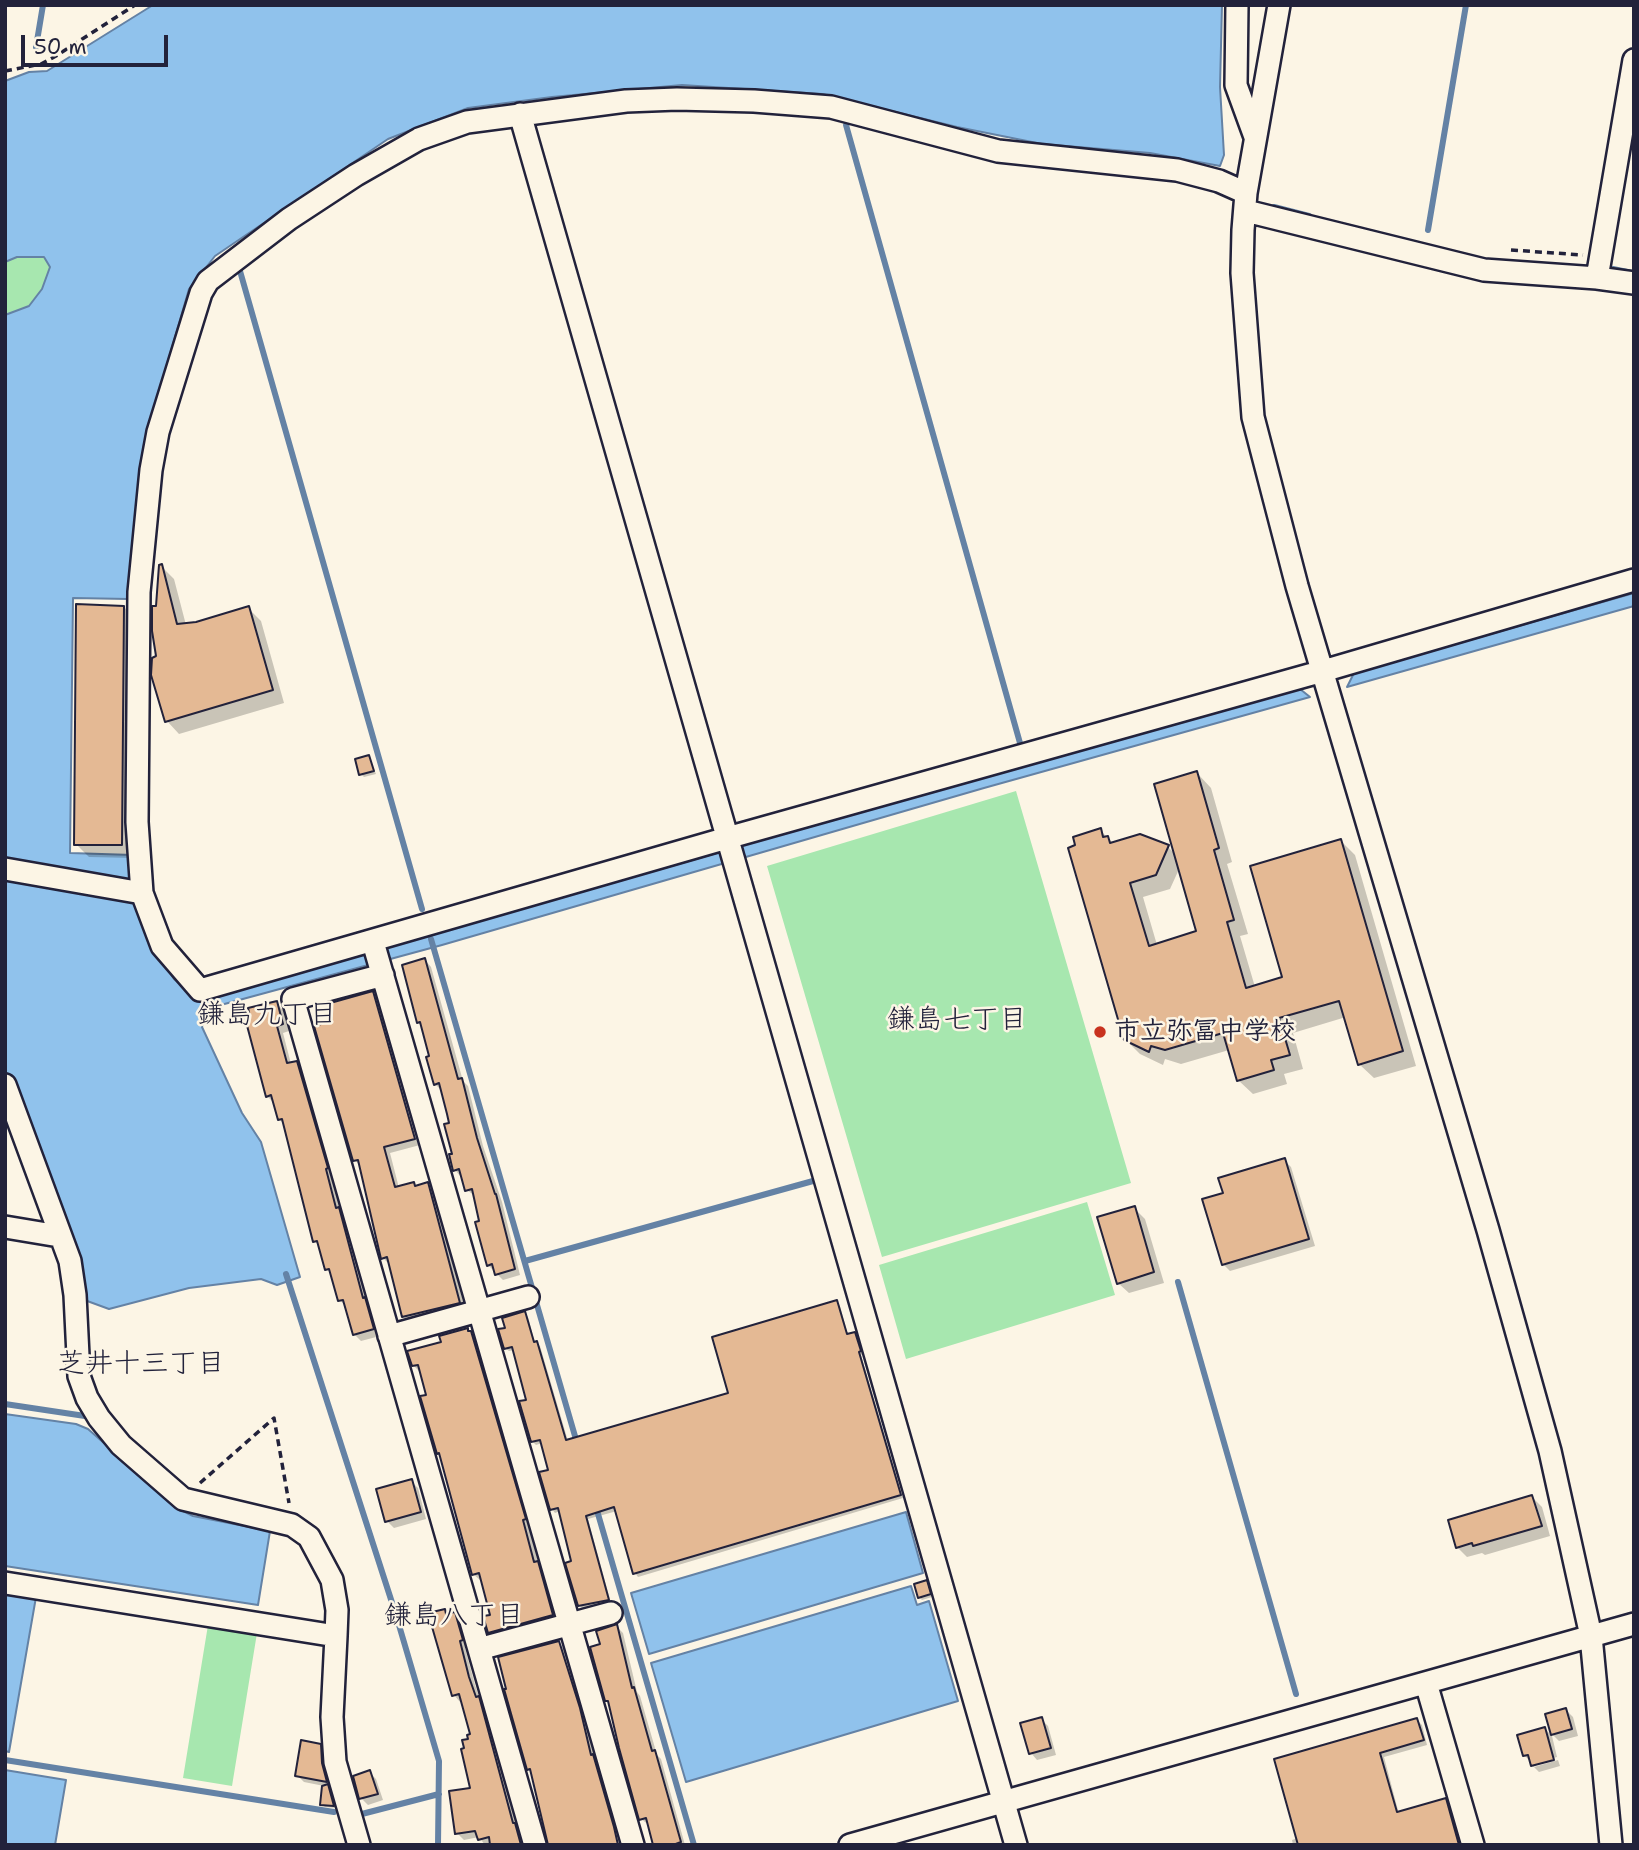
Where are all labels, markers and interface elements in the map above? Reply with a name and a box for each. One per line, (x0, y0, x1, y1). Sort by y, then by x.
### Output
scale bar (24, 21, 172, 65)
text: 50 m (34, 33, 87, 61)
district label: 鎌島九丁目 (197, 999, 337, 1033)
district label: 鎌島七丁目 (887, 1004, 1027, 1038)
place label: 市立弥冨中学校 (1114, 1016, 1296, 1048)
marker: 市立弥冨中学校 (1092, 1024, 1108, 1040)
district label: 芝井十三丁目 (57, 1348, 225, 1382)
district label: 鎌島八丁目 (384, 1600, 524, 1634)

